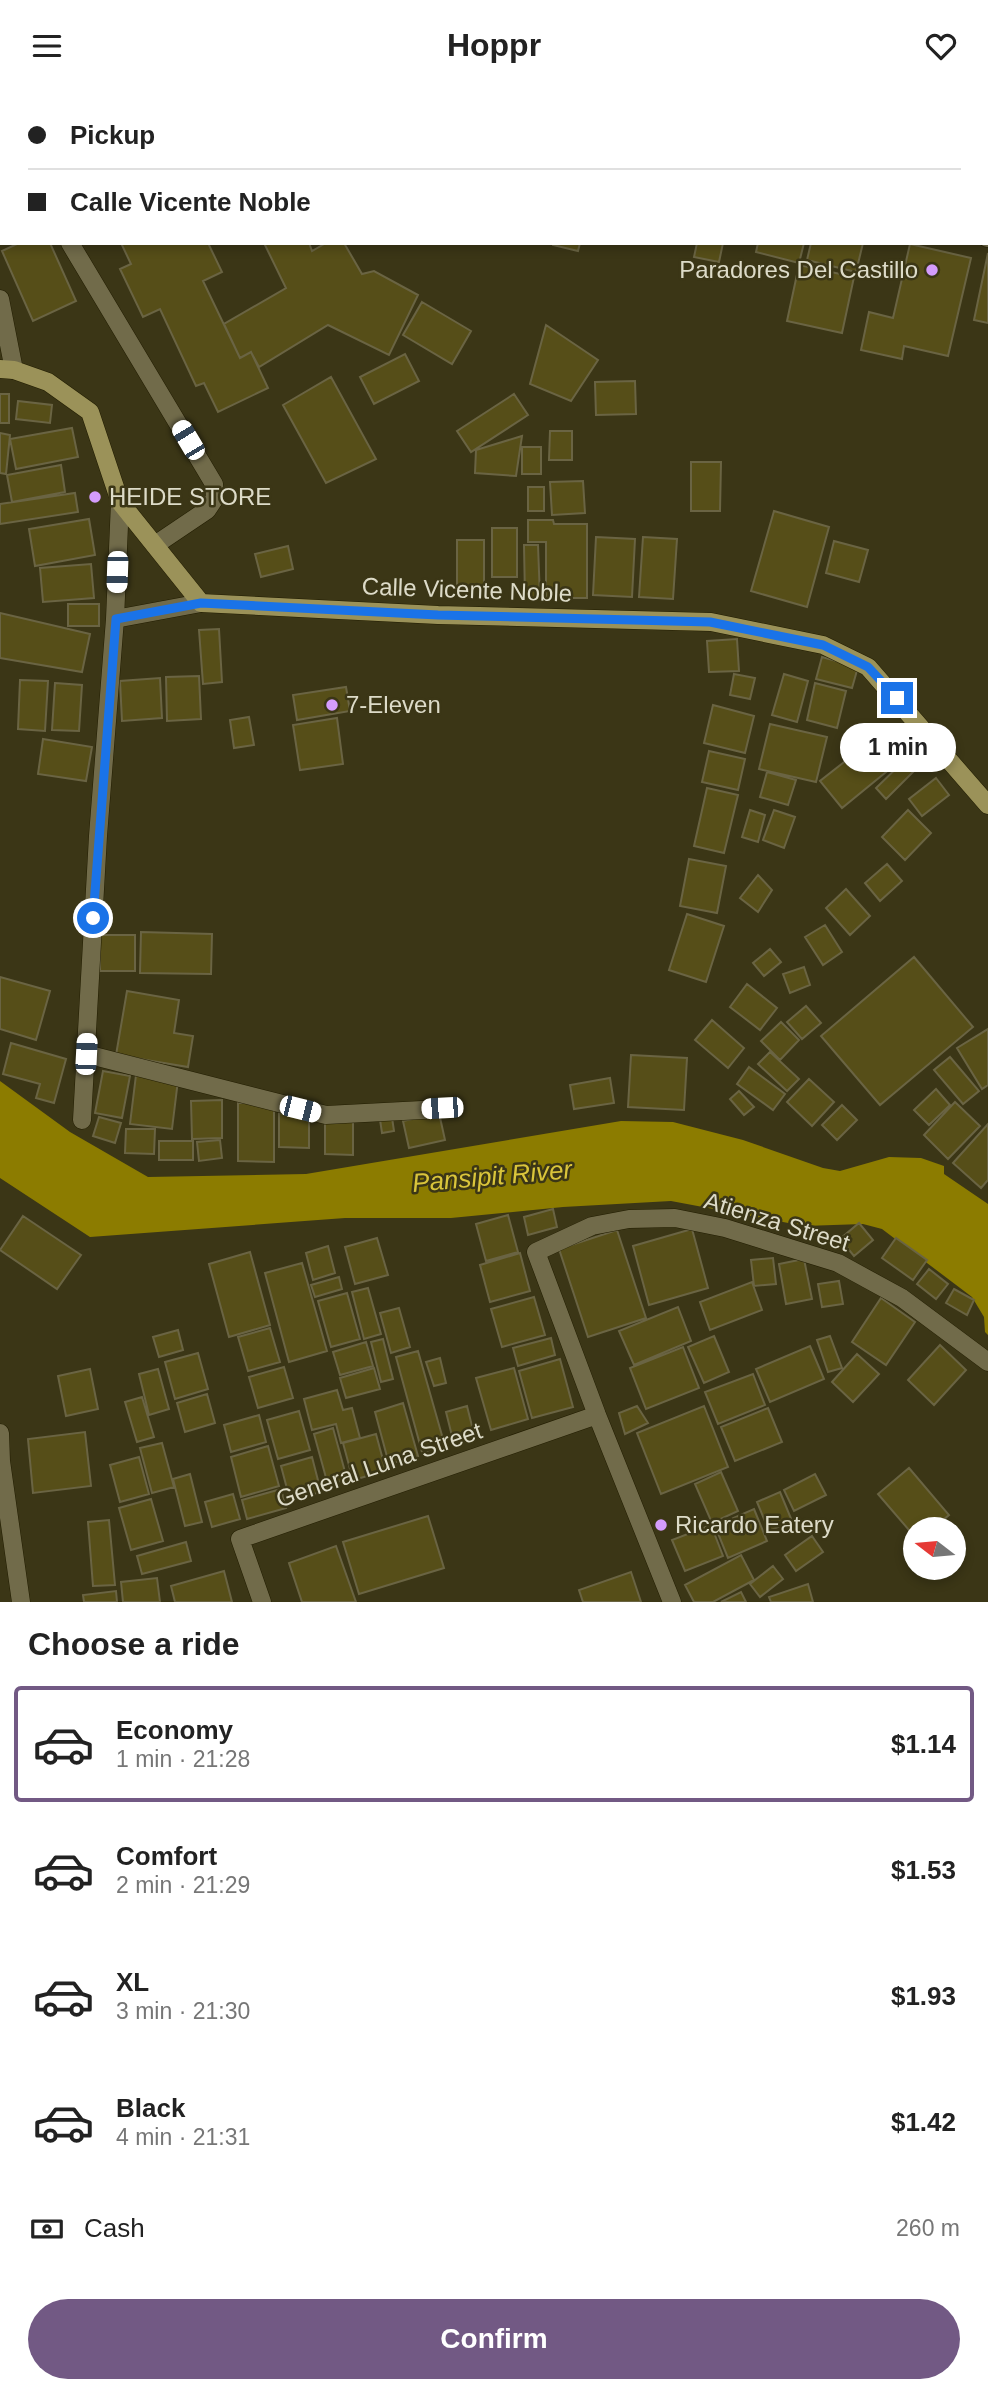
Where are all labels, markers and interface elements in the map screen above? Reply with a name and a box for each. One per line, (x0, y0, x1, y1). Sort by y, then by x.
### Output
icon: menu (28, 27, 66, 65)
text: Hoppr (447, 27, 541, 63)
icon: heart (922, 27, 960, 65)
text: Pickup (70, 120, 155, 150)
text: Calle Vicente Noble (70, 187, 311, 217)
place label: Paradores Del Castillo (679, 256, 918, 283)
marker: Paradores Del Castillo (924, 262, 940, 278)
car (169, 417, 208, 463)
place label: HEIDE STORE (109, 483, 271, 510)
marker: HEIDE STORE (87, 489, 103, 505)
car (106, 551, 129, 593)
street label: Calle Vicente Noble (361, 572, 573, 607)
route end (881, 682, 913, 714)
place label: 7-Eleven (346, 691, 441, 718)
marker: 7-Eleven (324, 697, 340, 713)
callout: 1 min (839, 723, 955, 771)
text: 1 min (868, 734, 928, 760)
route start (77, 902, 109, 934)
car (75, 1032, 98, 1076)
car (278, 1094, 323, 1124)
car (421, 1096, 464, 1120)
water label: Pansipit River (411, 1154, 575, 1198)
street label: Atienza Street (701, 1187, 853, 1257)
street label: General Luna Street (272, 1416, 486, 1512)
place label: Ricardo Eatery (675, 1511, 834, 1538)
marker: Ricardo Eatery (653, 1517, 669, 1533)
north arrow (903, 1517, 966, 1580)
map controls (903, 1517, 966, 1580)
text: Choose a ride (28, 1626, 240, 1662)
icon: car (32, 1713, 95, 1776)
text: Economy (116, 1715, 233, 1745)
text: $1.14 (891, 1729, 956, 1759)
text: 1 min · 21:28 (116, 1746, 250, 1772)
icon: car (32, 1839, 95, 1902)
text: Comfort (116, 1841, 217, 1871)
text: $1.53 (891, 1855, 956, 1885)
text: 2 min · 21:29 (116, 1872, 250, 1898)
icon: car (32, 1965, 95, 2028)
text: XL (116, 1967, 149, 1997)
text: $1.93 (891, 1981, 956, 2011)
text: 3 min · 21:30 (116, 1998, 250, 2024)
icon: car (32, 2091, 95, 2154)
text: Black (116, 2093, 185, 2123)
text: $1.42 (891, 2107, 956, 2137)
text: 4 min · 21:31 (116, 2124, 250, 2150)
icon: cash (28, 2210, 66, 2248)
text: Cash (84, 2213, 145, 2243)
text: 260 m (896, 2215, 960, 2241)
button: Confirm (28, 2299, 960, 2379)

